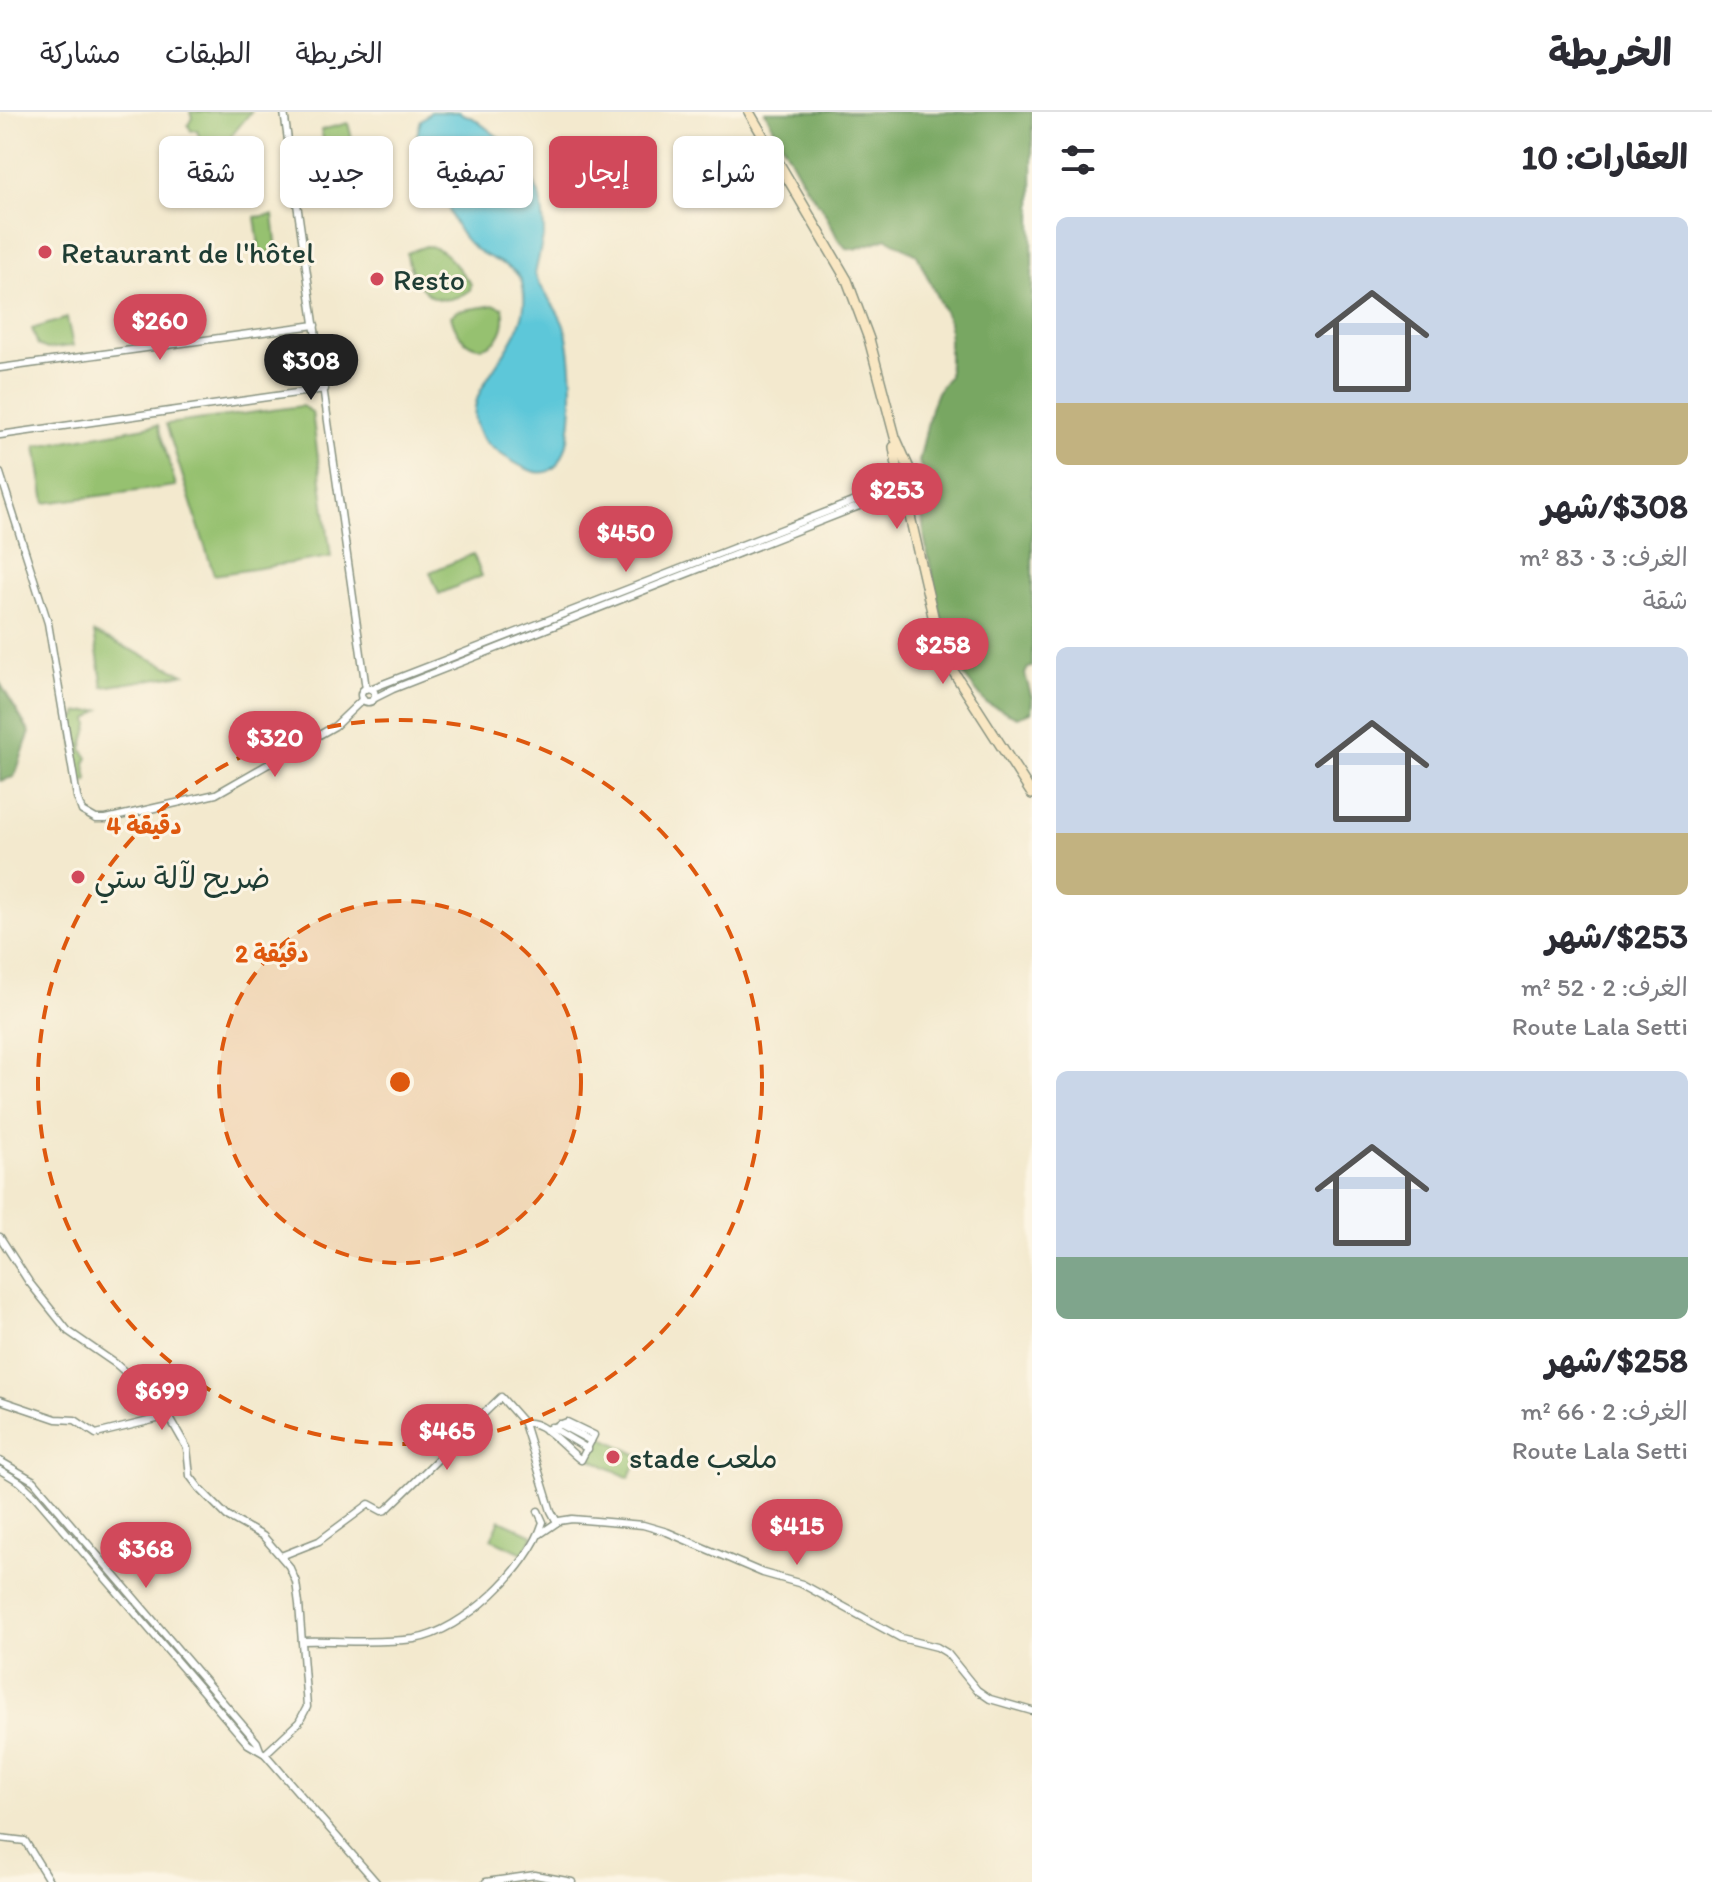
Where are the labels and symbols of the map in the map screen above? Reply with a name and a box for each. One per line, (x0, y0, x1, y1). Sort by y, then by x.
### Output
place label: Retaurant de l'hôtel (61, 234, 315, 271)
marker: Retaurant de l'hôtel (36, 243, 54, 261)
place label: Resto (393, 261, 465, 298)
marker: Resto (368, 270, 386, 288)
pin: $260 (113, 294, 207, 362)
pin: $308 (264, 334, 358, 402)
pin: $253 (850, 463, 944, 531)
pin: $450 (579, 506, 673, 574)
pin: $258 (896, 618, 990, 686)
pin: $320 (228, 711, 322, 779)
text: 4 دقيقة (106, 811, 182, 840)
place label: ضريح لآلة ستي (94, 859, 270, 904)
marker: ضريح لآلة ستي (69, 868, 87, 886)
text: 2 دقيقة (235, 939, 309, 968)
centre of rings (386, 1068, 414, 1096)
pin: $699 (115, 1364, 209, 1432)
pin: $465 (400, 1404, 494, 1472)
place label: stade ملعب (629, 1439, 778, 1476)
marker: stade ملعب (604, 1448, 622, 1466)
pin: $415 (750, 1499, 844, 1567)
pin: $368 (99, 1522, 193, 1590)

